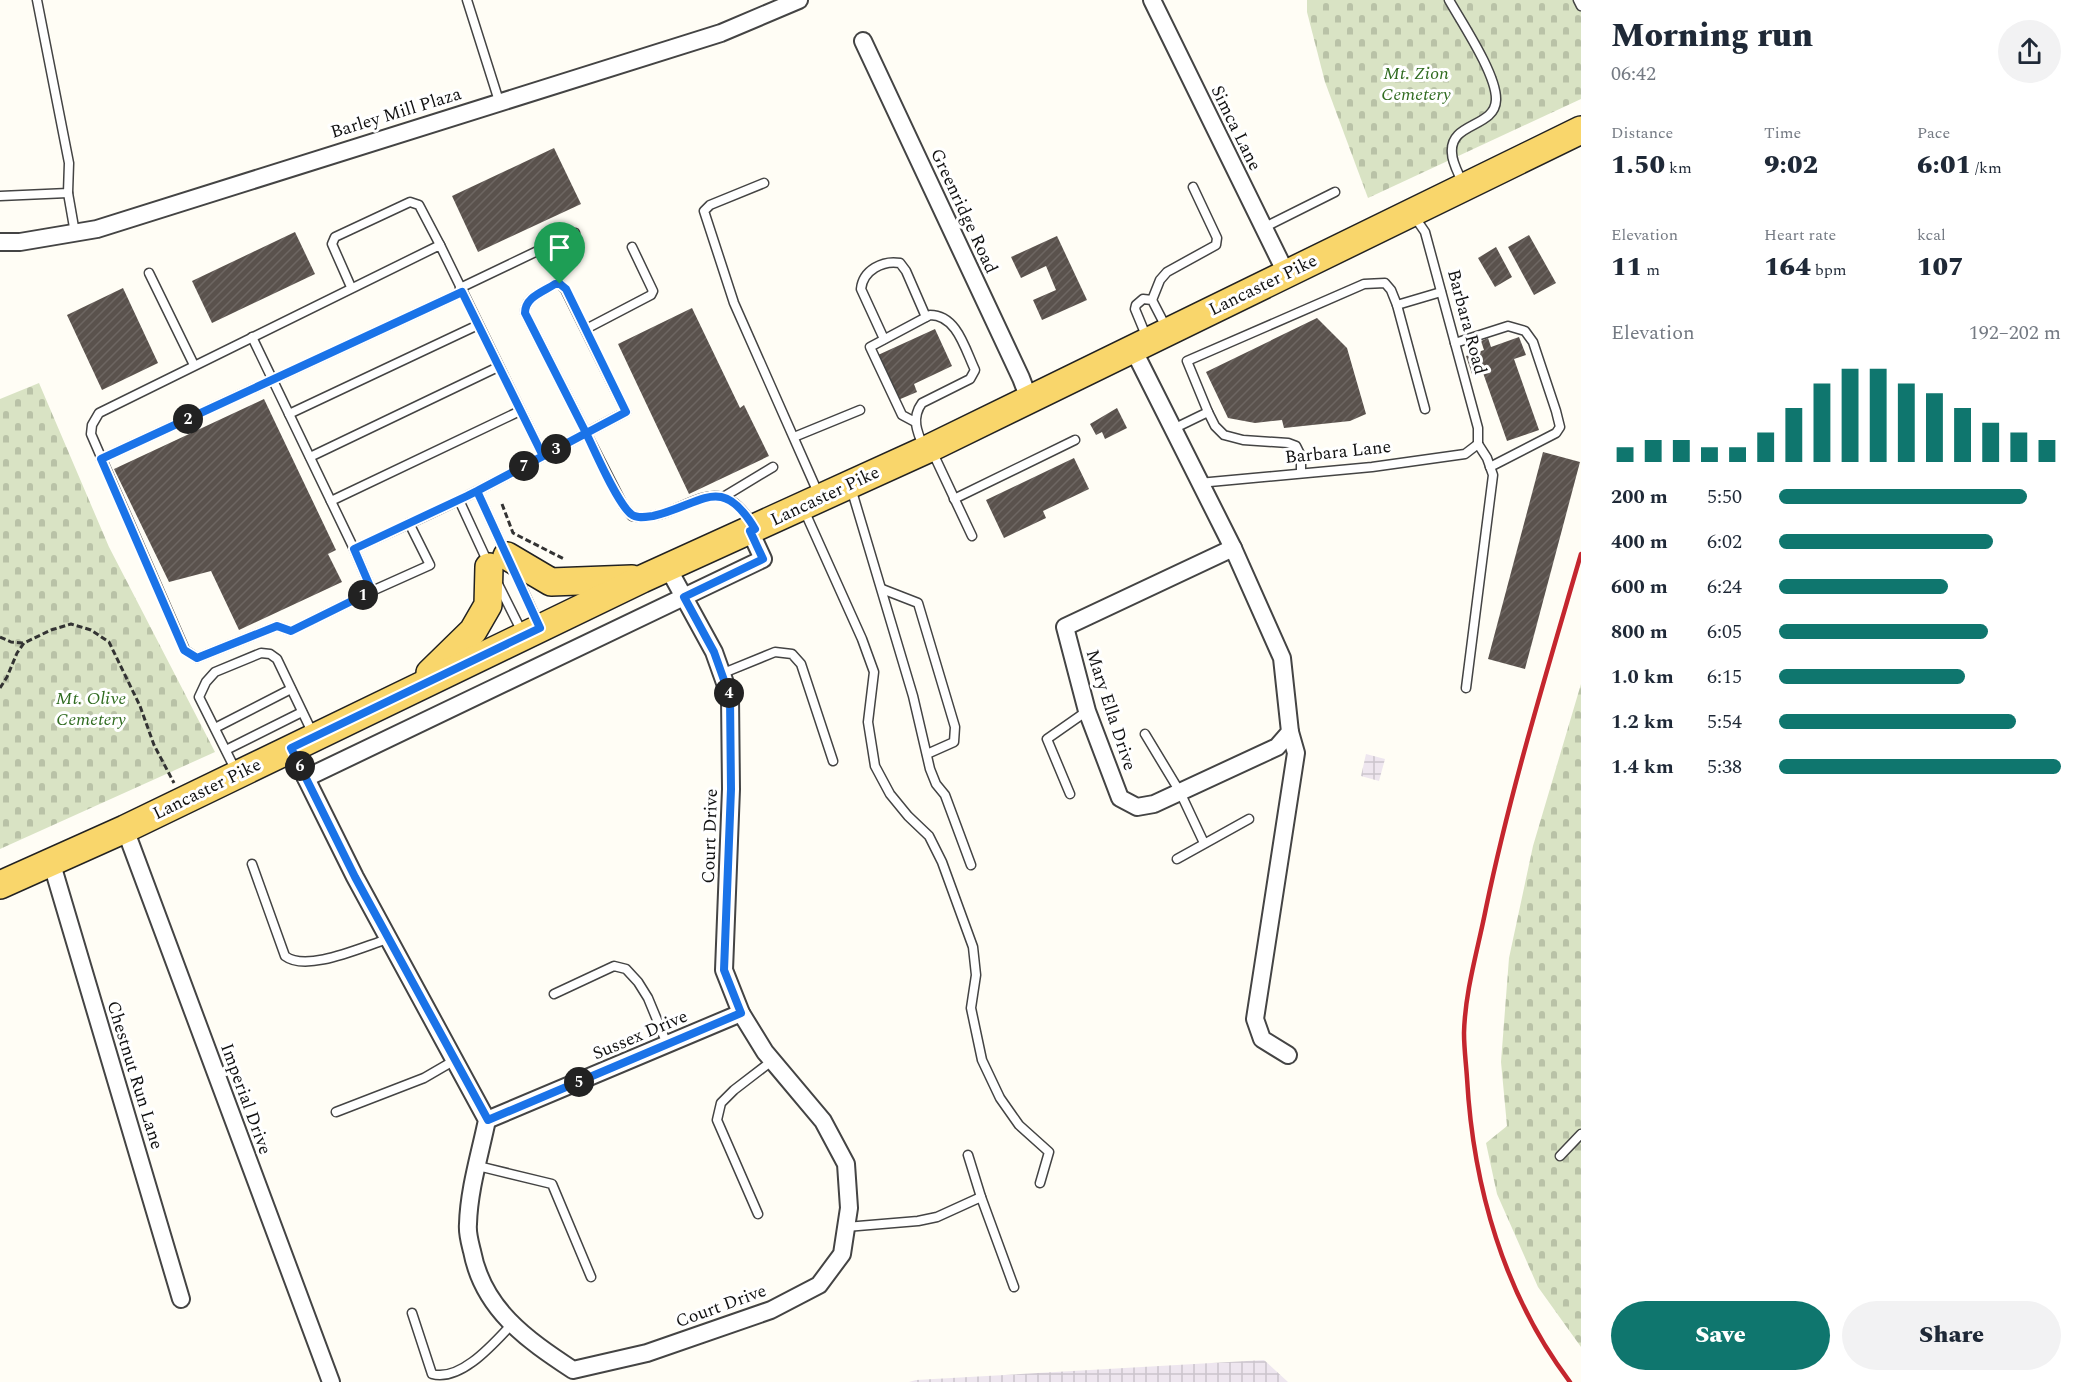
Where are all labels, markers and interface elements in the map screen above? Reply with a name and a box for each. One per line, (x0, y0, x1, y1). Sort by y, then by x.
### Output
text: Morning run (1611, 11, 1813, 61)
button: share (1998, 20, 2061, 83)
text: 06:42 (1611, 59, 1656, 89)
park label: Mt. Zion Cemetery (1381, 60, 1451, 108)
street label: Barley Mill Plaza (327, 80, 465, 146)
street label: Simca Lane (1204, 81, 1268, 175)
text: Distance (1611, 121, 1673, 145)
text: Time (1764, 121, 1801, 145)
text: Pace (1917, 121, 1950, 145)
street label: Greenridge Road (923, 144, 1005, 278)
text: 1.50 (1611, 145, 1665, 185)
text: 9:02 (1764, 145, 1818, 185)
text: 6:01 (1917, 145, 1971, 185)
text: km (1665, 156, 1692, 180)
text: /km (1971, 156, 2002, 180)
pin (534, 222, 585, 284)
text: Elevation (1611, 223, 1678, 247)
text: Heart rate (1764, 223, 1836, 247)
text: kcal (1917, 223, 1946, 247)
icon: arrive (543, 231, 576, 264)
street label: Lancaster Pike (1204, 247, 1322, 323)
text: 11 (1611, 247, 1642, 287)
text: 164 (1764, 247, 1811, 287)
text: 107 (1917, 247, 1964, 287)
text: m (1642, 258, 1660, 282)
text: bpm (1811, 258, 1847, 282)
street label: Barbara Road (1440, 266, 1494, 378)
text: Elevation (1611, 318, 1695, 348)
text: 192–202 m (1969, 318, 2061, 348)
pin: 2 (173, 404, 203, 434)
text: 2 (184, 407, 192, 431)
street label: Barbara Lane (1283, 433, 1393, 471)
pin: 3 (541, 434, 571, 464)
text: 3 (552, 437, 560, 461)
pin: 7 (509, 451, 539, 481)
text: 7 (520, 454, 528, 478)
street label: Lancaster Pike (766, 459, 884, 533)
text: 200 m (1611, 482, 1668, 512)
text: 5:50 (1707, 482, 1742, 512)
text: 400 m (1611, 527, 1668, 557)
text: 6:02 (1707, 527, 1742, 557)
text: 600 m (1611, 572, 1668, 602)
text: 6:24 (1707, 572, 1742, 602)
pin: 1 (348, 580, 378, 610)
text: 1 (359, 583, 367, 607)
text: 800 m (1611, 617, 1668, 647)
text: 6:05 (1707, 617, 1742, 647)
street label: Mary Ella Drive (1079, 646, 1143, 774)
text: 1.0 km (1611, 662, 1674, 692)
text: 6:15 (1707, 662, 1742, 692)
pin: 4 (714, 678, 744, 708)
text: 4 (725, 681, 733, 705)
park label: Mt. Olive Cemetery (56, 685, 126, 733)
text: 1.2 km (1611, 707, 1674, 737)
text: 5:54 (1707, 707, 1742, 737)
street label: Lancaster Pike (148, 751, 266, 827)
pin: 6 (285, 751, 315, 781)
text: 1.4 km (1611, 752, 1674, 782)
text: 5:38 (1707, 752, 1742, 782)
text: 6 (296, 754, 304, 778)
street label: Court Drive (695, 788, 725, 884)
street label: Chestnut Run Lane (100, 997, 170, 1153)
street label: Sussex Drive (588, 1003, 692, 1067)
street label: Imperial Drive (213, 1039, 279, 1159)
pin: 5 (564, 1067, 594, 1097)
text: 5 (575, 1070, 583, 1094)
street label: Court Drive (672, 1277, 770, 1335)
button: Save (1611, 1301, 1830, 1370)
button: Share (1842, 1301, 2061, 1370)

